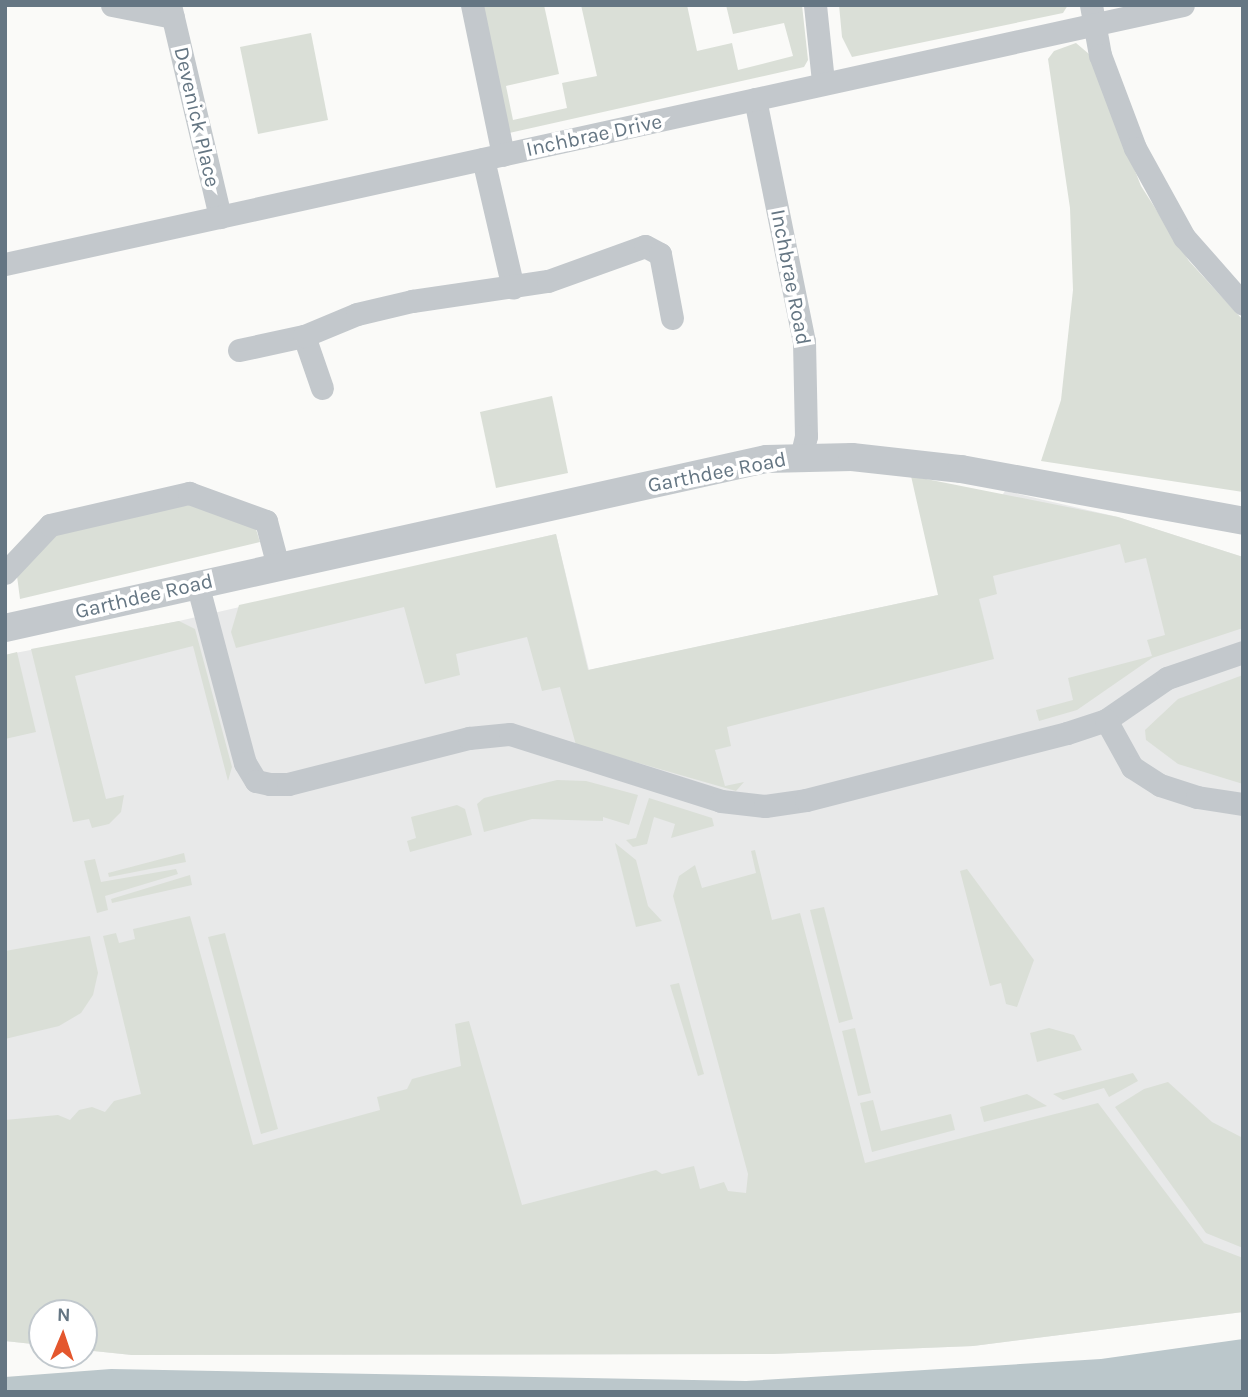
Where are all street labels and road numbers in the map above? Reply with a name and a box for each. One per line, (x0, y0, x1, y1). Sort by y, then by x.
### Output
street label: Devenick Place (169, 44, 225, 190)
street label: Inchbrae Drive (524, 108, 664, 162)
street label: Inchbrae Road (765, 207, 817, 347)
street label: Garthdee Road (646, 446, 788, 498)
street label: Garthdee Road (73, 568, 215, 624)

